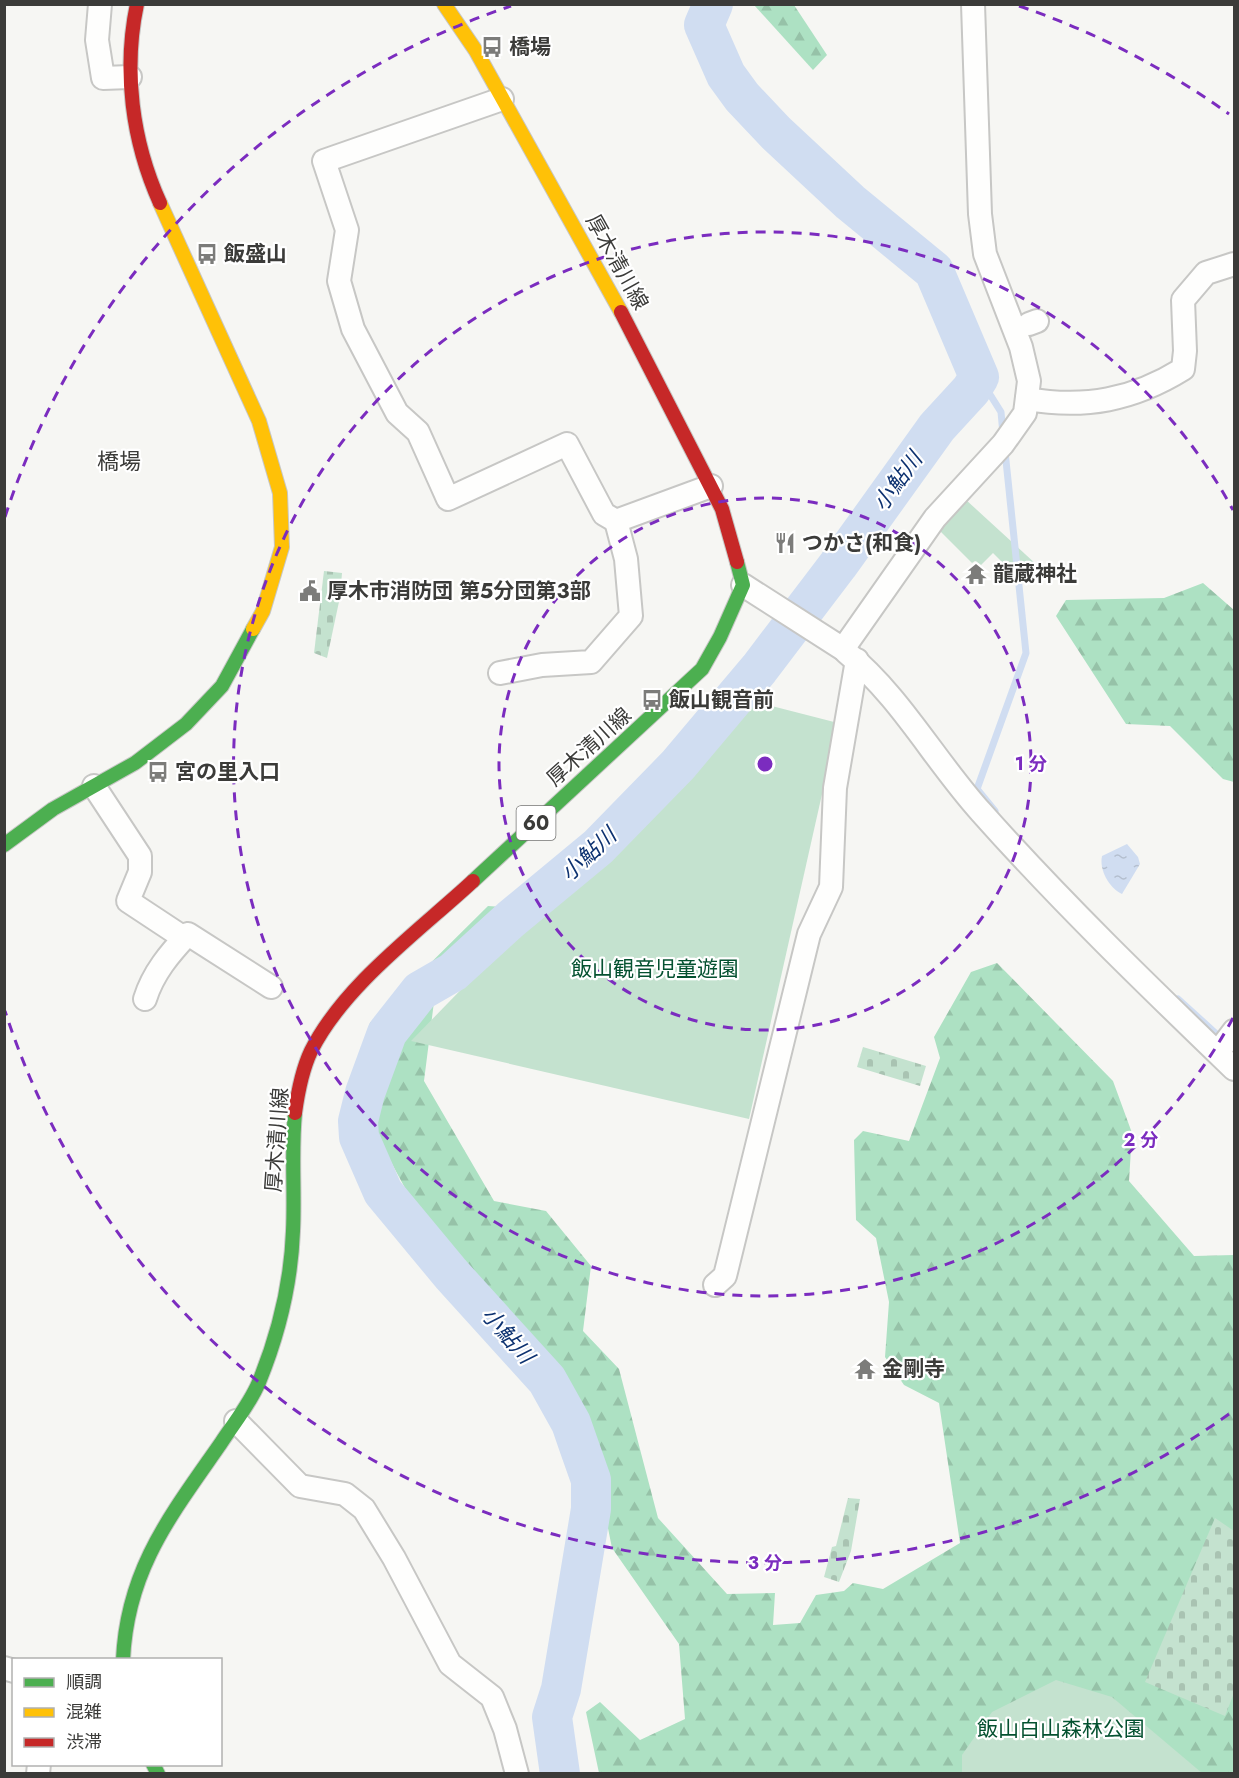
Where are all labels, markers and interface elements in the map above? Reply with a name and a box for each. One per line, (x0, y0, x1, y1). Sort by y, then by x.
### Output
place label: 橋場 (509, 32, 551, 62)
bus stop icon: 橋場 (480, 35, 504, 59)
street label: 厚木清川線 (578, 209, 656, 315)
place label: 飯盛山 (223, 239, 287, 269)
bus stop icon: 飯盛山 (195, 242, 219, 266)
water label: 小鮎川 (865, 443, 931, 517)
district label: 橋場 (97, 445, 141, 477)
place label: つかさ(和食) (802, 528, 921, 558)
restaurant icon: つかさ(和食) (773, 531, 797, 555)
place label: 龍蔵神社 (993, 559, 1077, 589)
temple icon: 龍蔵神社 (964, 562, 988, 586)
place label: 厚木市消防団 第５分団第３部 (327, 576, 591, 606)
public building icon: 厚木市消防団 第５分団第３部 (298, 579, 322, 603)
place label: 飯山観音前 (668, 685, 774, 715)
bus stop icon: 飯山観音前 (640, 688, 664, 712)
street label: 厚木清川線 (540, 701, 638, 793)
text: 1 分 (1015, 751, 1047, 777)
centre of rings (755, 754, 775, 774)
place label: 宮の里入口 (175, 757, 280, 787)
bus stop icon: 宮の里入口 (146, 760, 170, 784)
road number: 60 (516, 806, 556, 840)
water label: 小鮎川 (553, 818, 625, 888)
park label: 飯山観音児童遊園 (571, 954, 739, 984)
street label: 厚木清川線 (258, 1087, 296, 1193)
text: 2 分 (1123, 1127, 1159, 1153)
water label: 小鮎川 (474, 1300, 543, 1372)
place label: 金剛寺 (882, 1354, 945, 1384)
temple icon: 金剛寺 (853, 1357, 877, 1381)
text: 3 分 (748, 1550, 782, 1576)
legend (12, 1658, 222, 1766)
text: 順調 (66, 1669, 102, 1695)
text: 混雑 (66, 1699, 102, 1725)
park label: 飯山白山森林公園 (977, 1714, 1145, 1744)
text: 渋滞 (66, 1729, 102, 1755)

